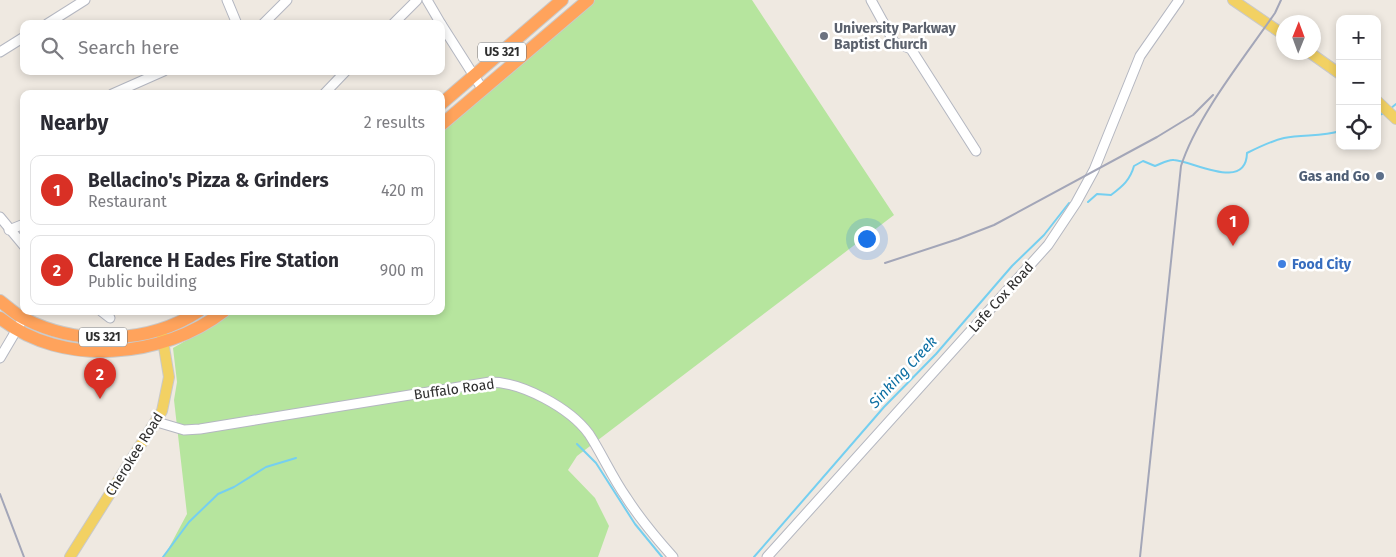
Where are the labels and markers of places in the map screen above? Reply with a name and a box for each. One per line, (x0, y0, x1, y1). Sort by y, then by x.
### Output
place label: University Parkway Baptist Church (834, 20, 956, 53)
marker: University Parkway Baptist Church (818, 30, 830, 42)
place label: Gas and Go (1299, 168, 1370, 185)
marker: Gas and Go (1374, 170, 1386, 182)
pin: 1 (1217, 205, 1249, 246)
place label: Food City (1292, 256, 1352, 273)
marker: Food City (1276, 258, 1288, 270)
pin: 2 (84, 358, 116, 399)

